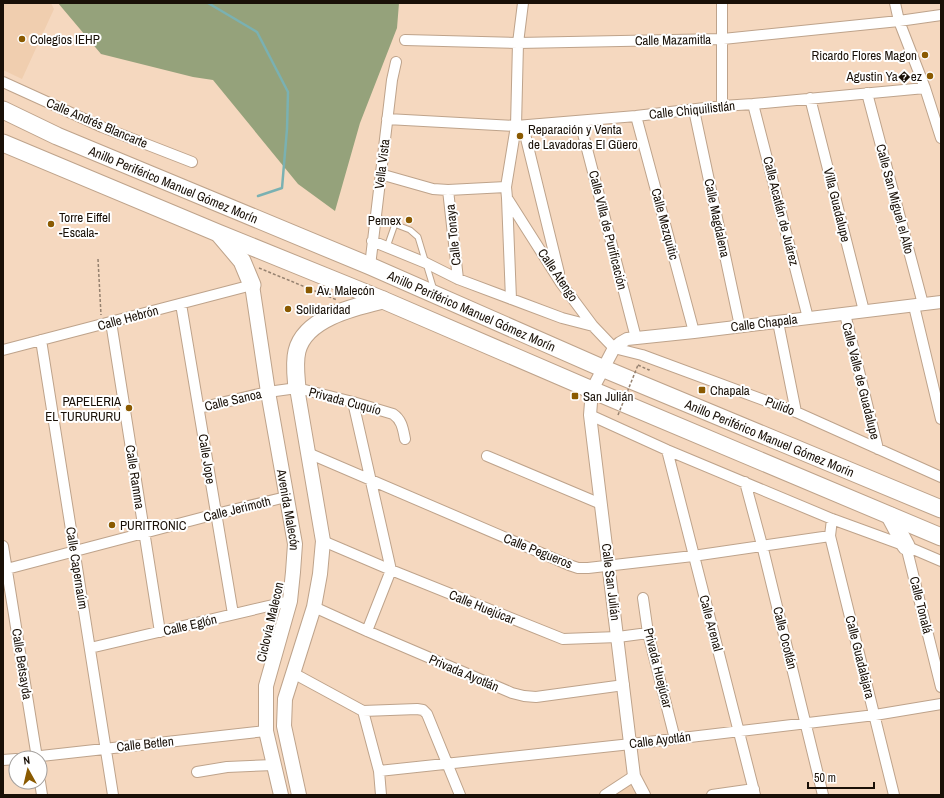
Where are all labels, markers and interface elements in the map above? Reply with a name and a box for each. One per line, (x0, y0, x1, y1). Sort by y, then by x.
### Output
place label: Colegios IEHP (30, 31, 100, 48)
street label: Calle Mazamitla (635, 31, 711, 49)
marker: Colegios IEHP (17, 34, 27, 44)
place label: Ricardo Flores Magon (812, 47, 917, 64)
marker: Ricardo Flores Magon (920, 50, 930, 60)
place label: Agustin Ya�ez (846, 68, 922, 85)
marker: Agustin Ya�ez (925, 71, 935, 81)
street label: Calle Andrés Blancarte (44, 94, 150, 152)
street label: Calle Chiquilistlán (648, 97, 736, 123)
place label: Reparación y Venta de Lavadoras El Güero (528, 121, 638, 153)
marker: Reparación y Venta de Lavadoras El Güero (515, 131, 525, 141)
street label: Vella Vista (371, 138, 394, 190)
street label: Anillo Periférico Manuel Gómez Morín (85, 141, 261, 227)
street label: Calle San Miguel el Alto (872, 142, 918, 256)
street label: Calle Acatlán de Juárez (759, 155, 803, 267)
street label: Villa Guadalupe (820, 166, 854, 244)
street label: Calle Villa de Purificación (585, 169, 631, 292)
street label: Calle Magdalena (700, 177, 734, 259)
street label: Calle Mezquitic (647, 186, 683, 262)
street label: Calle Tonaya (441, 203, 465, 266)
place label: Torre Eiffel -Escala- (59, 209, 110, 241)
place label: Pemex (368, 212, 402, 229)
marker: Pemex (404, 215, 414, 225)
marker: Torre Eiffel -Escala- (46, 219, 56, 229)
street label: Calle Atengo (534, 245, 582, 305)
street label: Anillo Periférico Manuel Gómez Morín (384, 266, 558, 355)
place label: Av. Malecón (316, 282, 375, 299)
marker: Av. Malecón (304, 285, 314, 295)
place label: Solidaridad (296, 301, 351, 318)
street label: Calle Hebrón (96, 302, 160, 334)
marker: Solidaridad (283, 304, 293, 314)
street label: Calle Chapala (730, 310, 798, 336)
street label: Calle Valle de Guadalupe (838, 321, 884, 441)
place label: Chapala (710, 382, 750, 399)
street label: Privada Cuquío (307, 383, 383, 419)
street label: Calle Sanoa (203, 385, 263, 415)
marker: Chapala (697, 385, 707, 395)
place label: San Julián (583, 388, 633, 405)
marker: San Julián (570, 391, 580, 401)
place label: PAPELERIA EL TURURURU (45, 393, 122, 425)
street label: Pulido (763, 393, 797, 419)
street label: Anillo Periférico Manuel Gómez Morín (682, 395, 857, 481)
marker: PAPELERIA EL TURURURU (124, 403, 134, 413)
street label: Calle Jope (195, 433, 219, 485)
street label: Calle Ramma (122, 444, 148, 510)
street label: Avenida Malecón (273, 467, 303, 551)
street label: Calle Jerimoth (202, 492, 272, 526)
place label: PURITRONIC (120, 517, 187, 534)
marker: PURITRONIC (107, 520, 117, 530)
street label: Calle Capernaúm (62, 526, 92, 610)
street label: Calle Pegueros (501, 529, 575, 573)
street label: Calle San Julián (598, 542, 624, 622)
street label: Calle Tonalá (906, 575, 936, 635)
street label: Ciclovía Malecon (253, 580, 287, 664)
street label: Calle Huejúcar (446, 586, 518, 628)
street label: Calle Arenal (695, 593, 727, 653)
street label: Calle Ocotlán (769, 605, 801, 671)
street label: Calle Eglón (162, 611, 219, 639)
street label: Calle Guadalajara (841, 614, 879, 701)
street label: Privada Huejúcar (640, 626, 676, 710)
street label: Calle Betsayda (8, 627, 36, 701)
street label: Privada Ayotlán (426, 651, 502, 695)
street label: Calle Ayotlán (628, 728, 692, 752)
street label: Calle Betlen (116, 733, 175, 755)
north arrow (8, 750, 48, 790)
text: N (22, 753, 31, 767)
scale bar (808, 764, 874, 790)
text: 50 m (814, 770, 836, 786)

